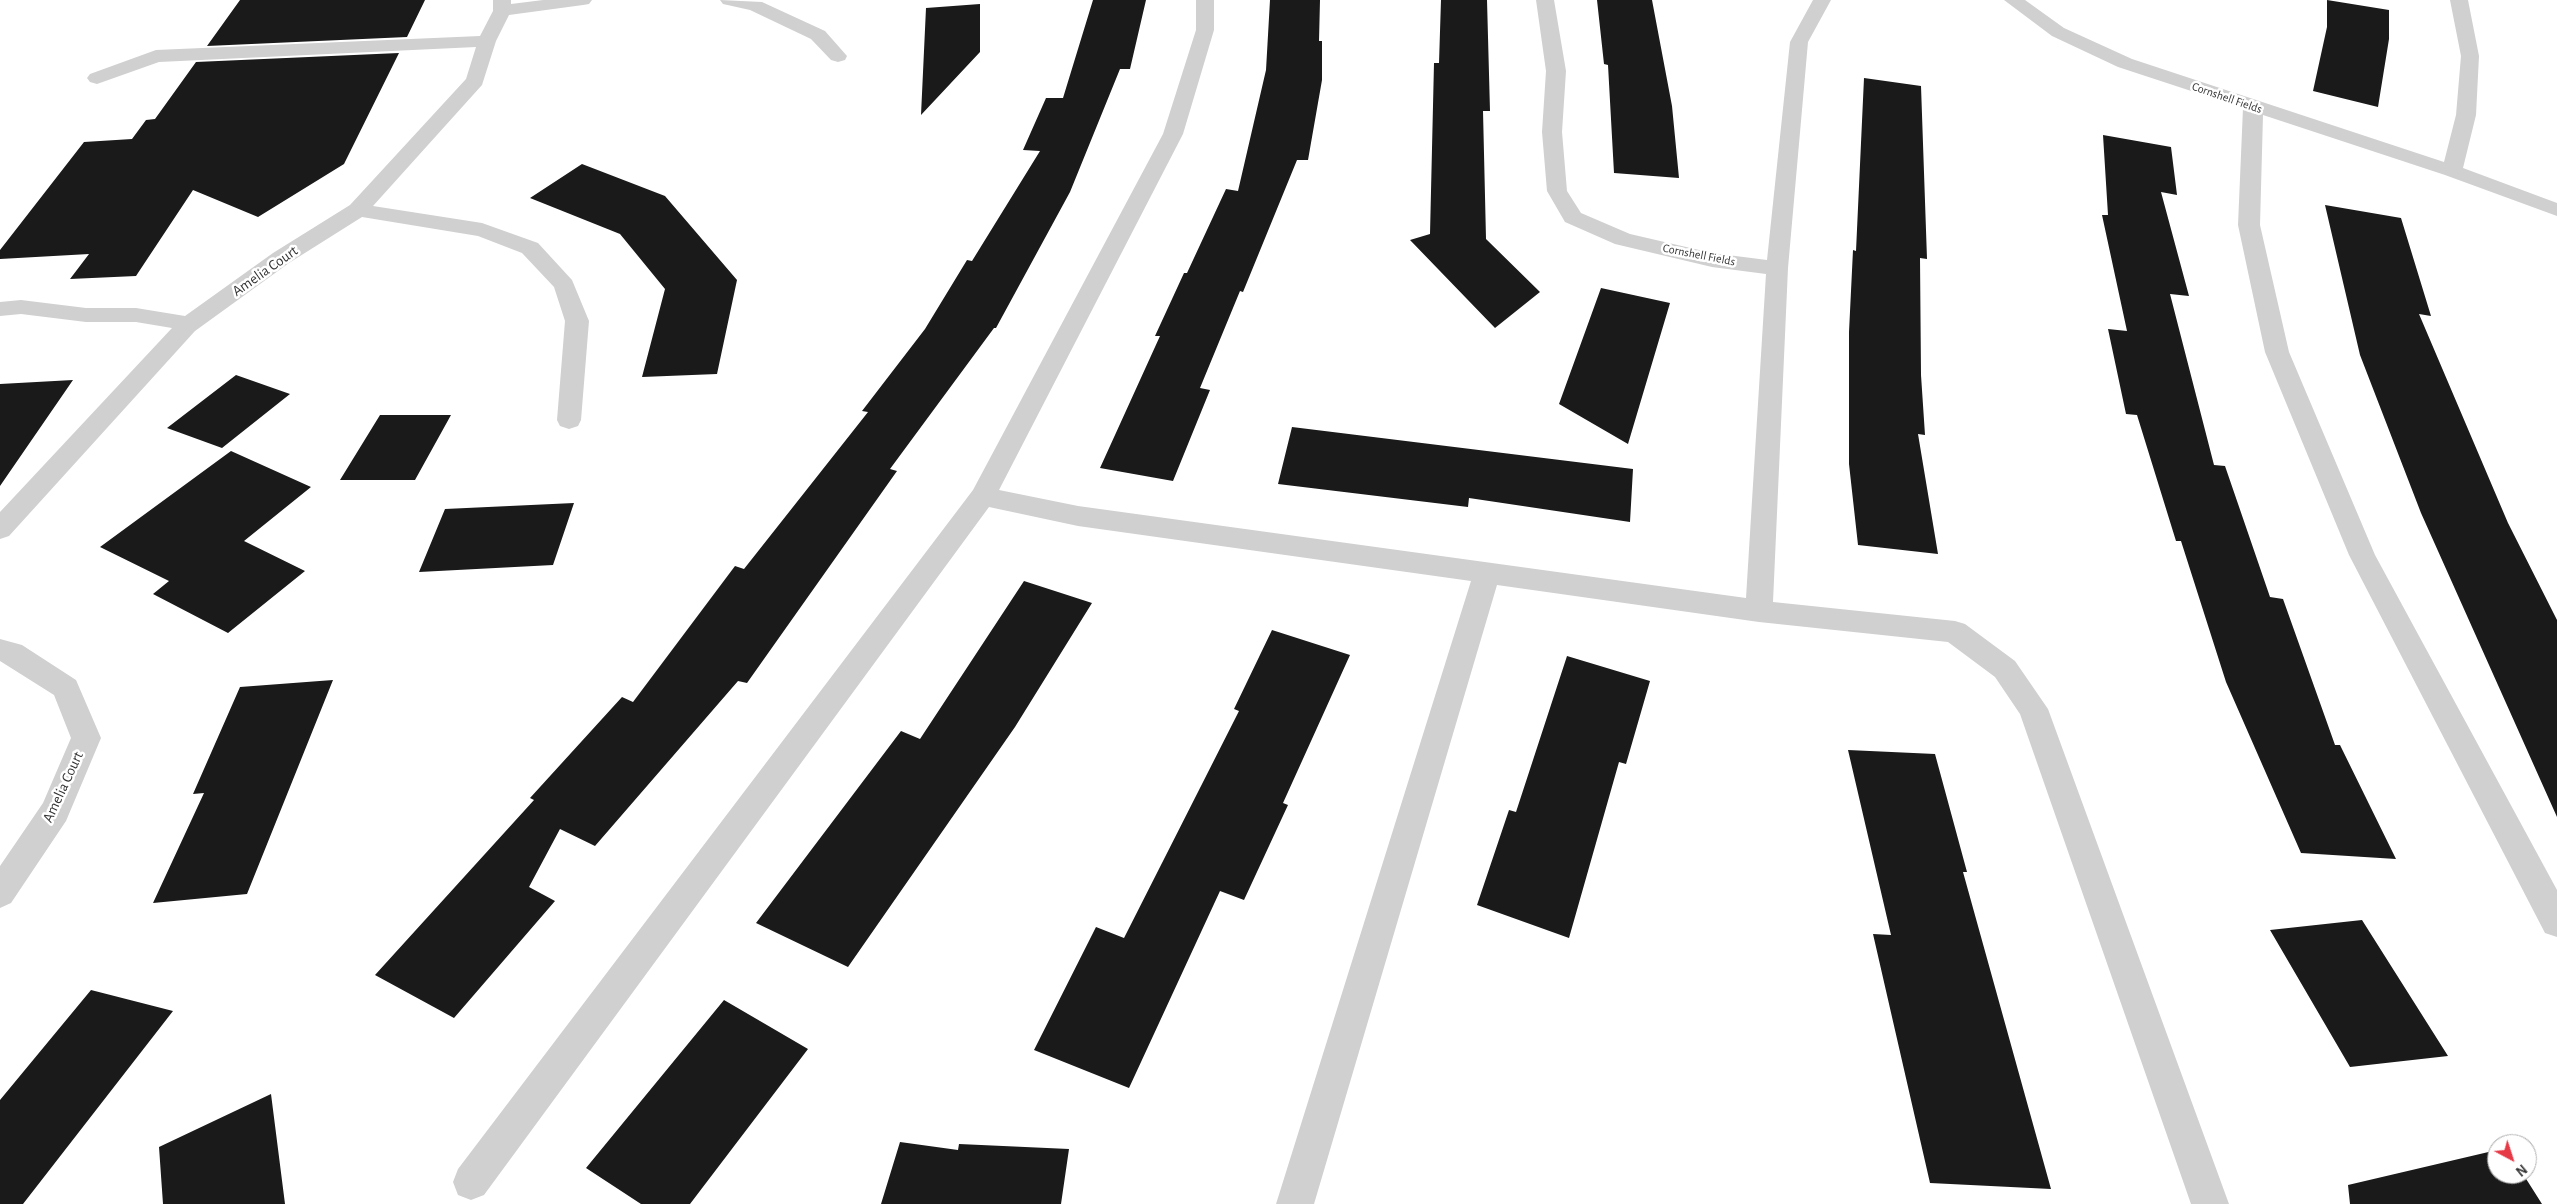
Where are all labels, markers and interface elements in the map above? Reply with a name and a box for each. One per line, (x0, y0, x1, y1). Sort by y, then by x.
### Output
street label: Cornshell Fields (2190, 79, 2264, 117)
street label: Cornshell Fields (1662, 241, 1736, 269)
street label: Amelia Court (229, 242, 301, 300)
street label: Amelia Court (39, 749, 87, 825)
north arrow (2487, 1134, 2537, 1184)
text: N (2513, 1161, 2529, 1178)

